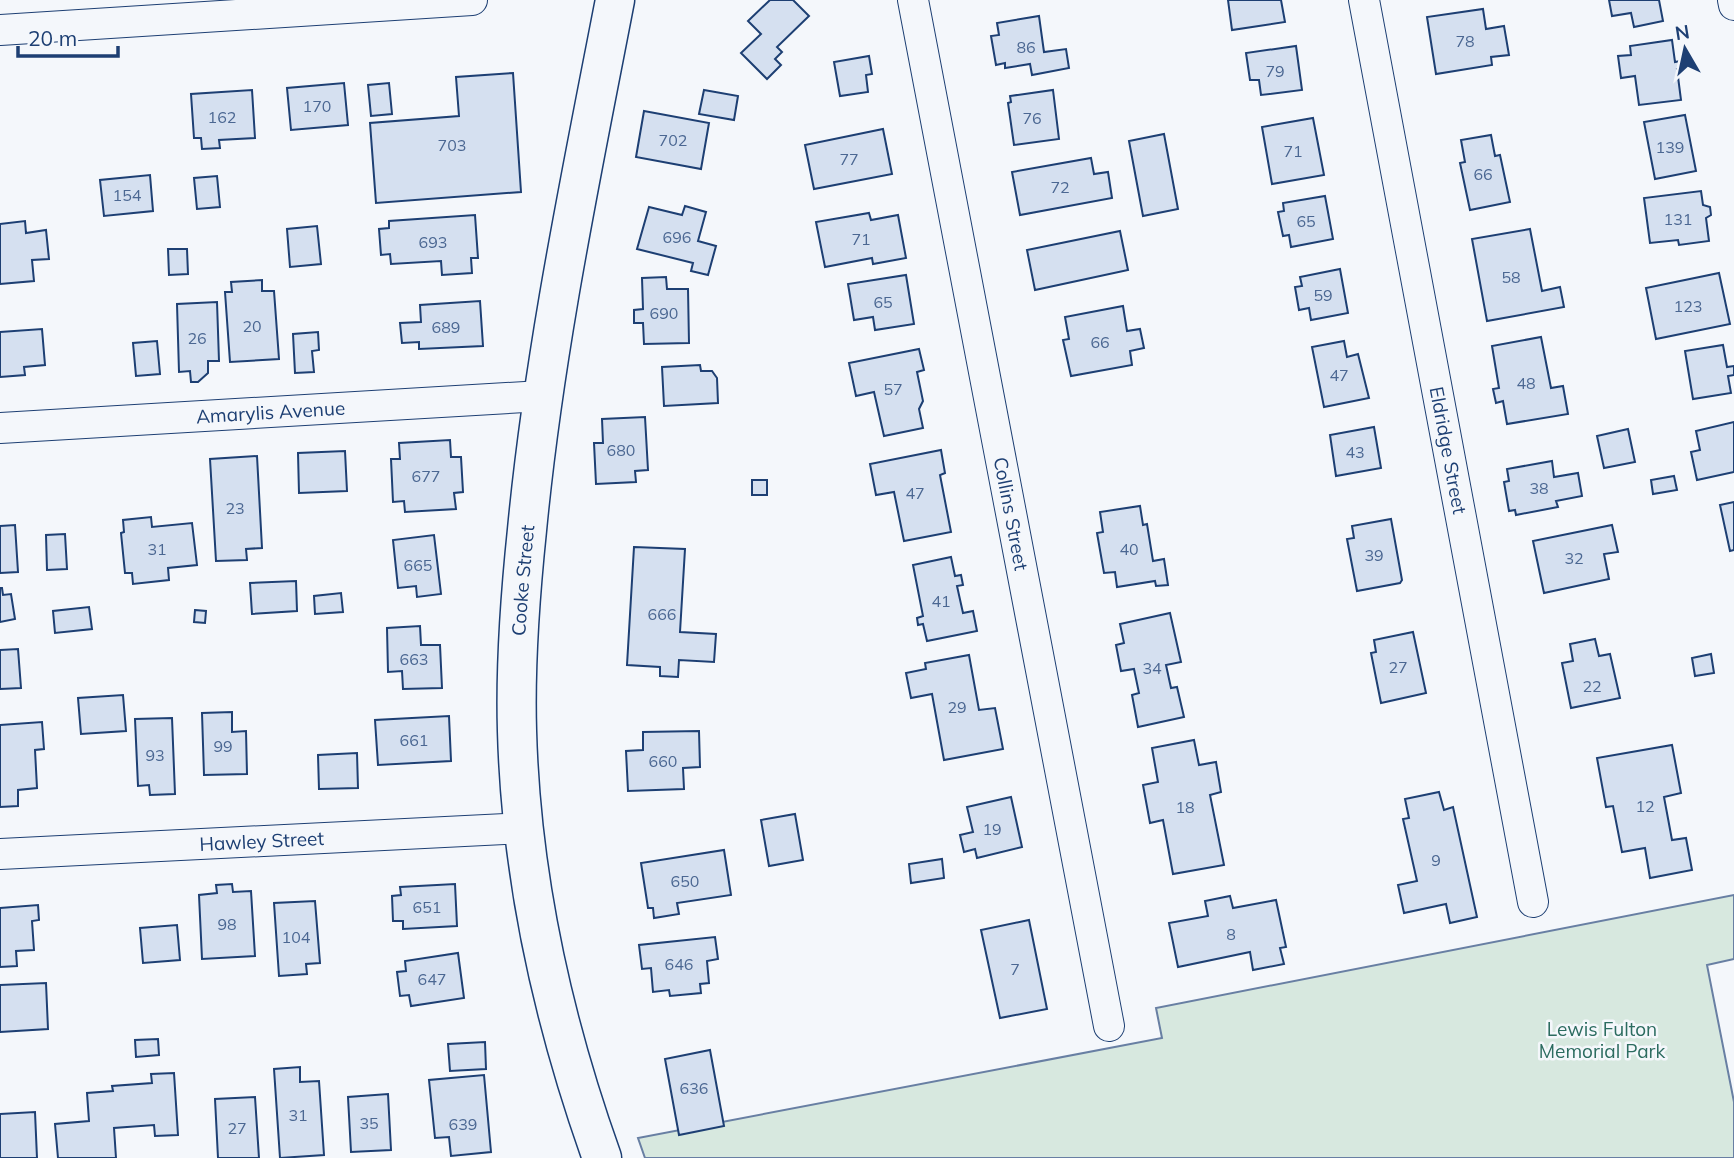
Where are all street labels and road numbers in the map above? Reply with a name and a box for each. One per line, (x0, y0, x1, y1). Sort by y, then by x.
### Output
street label: Eldridge Street (1425, 384, 1472, 516)
street label: Amarylis Avenue (195, 396, 346, 428)
street label: Collins Street (989, 455, 1034, 573)
street label: Cooke Street (506, 523, 539, 637)
street label: Hawley Street (199, 826, 325, 856)

